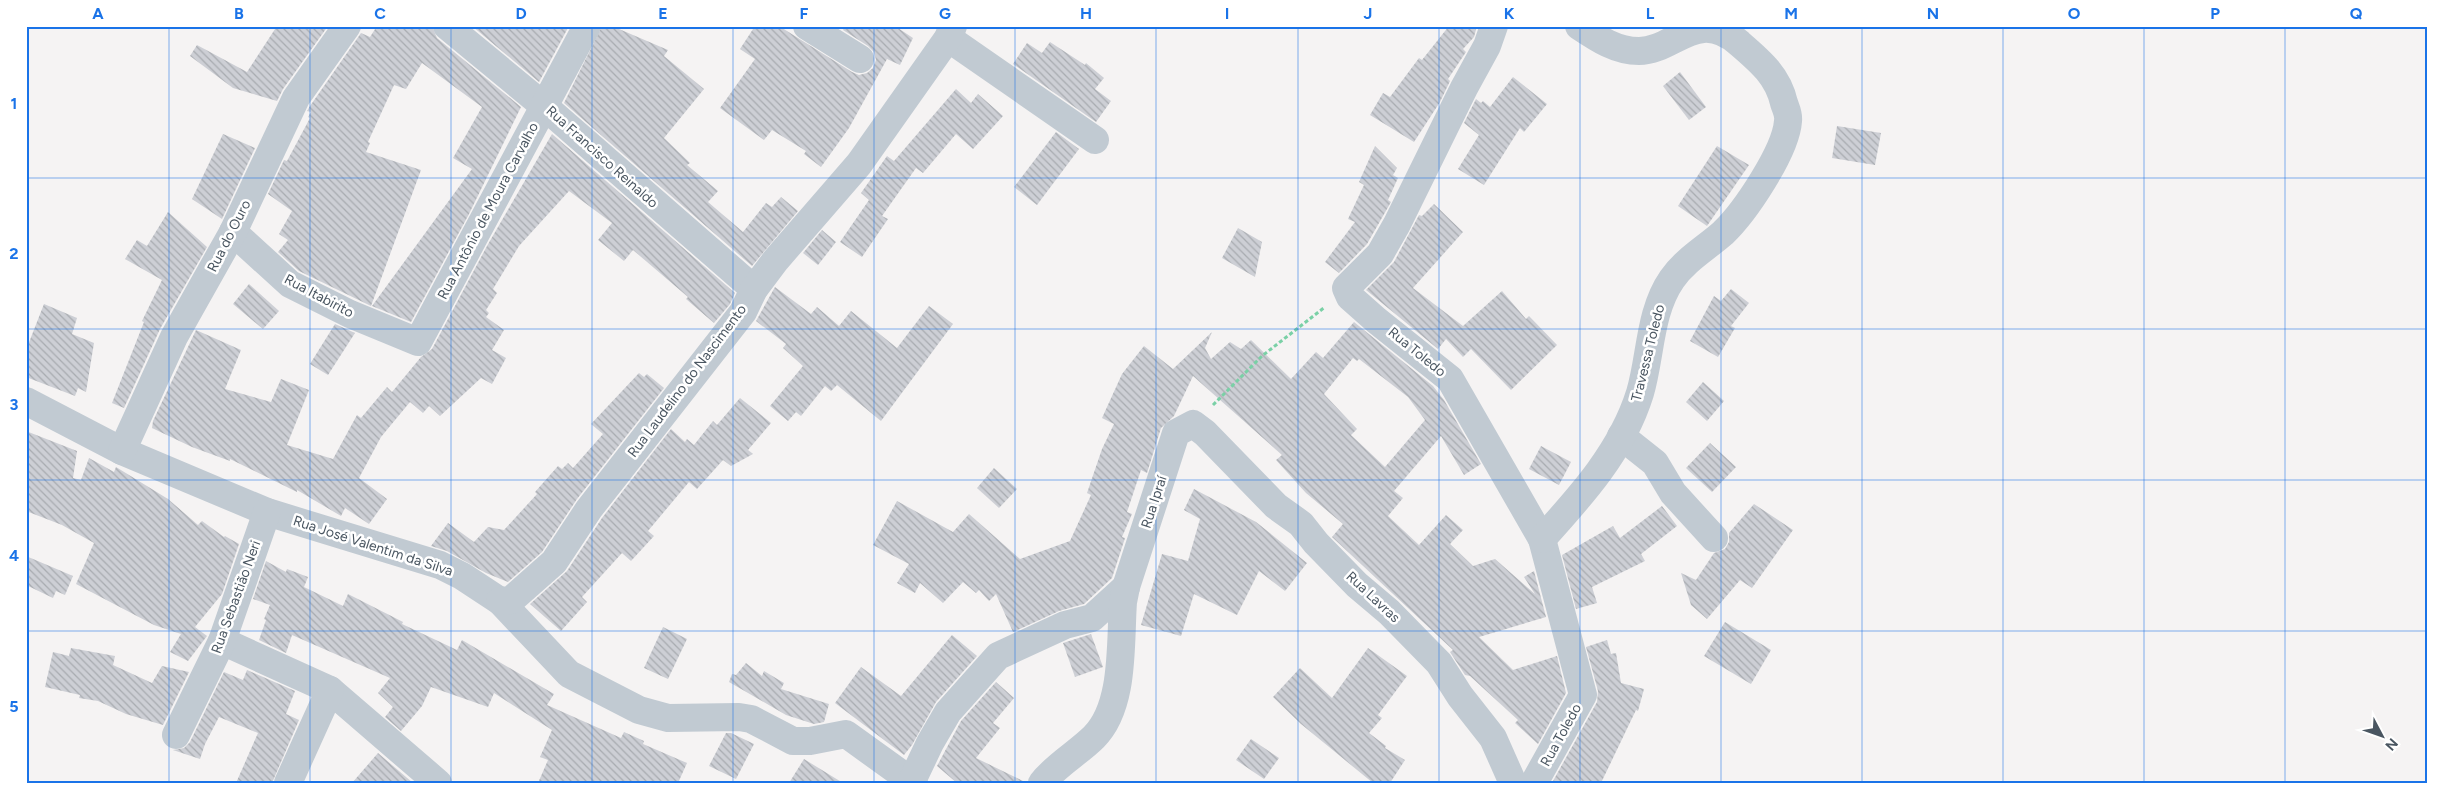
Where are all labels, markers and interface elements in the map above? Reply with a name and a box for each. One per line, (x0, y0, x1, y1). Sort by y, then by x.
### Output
text: A (92, 4, 104, 23)
text: B (234, 4, 244, 23)
text: C (374, 4, 386, 23)
text: D (515, 4, 527, 23)
text: E (658, 4, 668, 23)
text: F (800, 4, 809, 23)
text: G (939, 4, 951, 23)
text: H (1080, 4, 1092, 23)
text: I (1225, 4, 1229, 23)
text: J (1364, 4, 1372, 23)
text: K (1504, 4, 1515, 23)
text: L (1646, 4, 1655, 23)
text: M (1784, 4, 1798, 23)
text: N (1927, 4, 1939, 23)
text: O (2068, 4, 2081, 23)
text: P (2210, 4, 2220, 23)
text: Q (2350, 4, 2363, 23)
text: 1 (11, 94, 17, 113)
street label: Rua Francisco Reinaldo (542, 102, 662, 212)
street label: Rua Antônio de Moura Carvalho (434, 120, 542, 302)
street label: Rua do Ouro (204, 197, 254, 275)
text: 2 (9, 244, 19, 263)
street label: Rua Itabirito (281, 271, 357, 321)
street label: Rua Laudelino do Nascimento (624, 301, 750, 461)
street label: Travessa Toledo (1628, 303, 1668, 403)
street label: Rua Toledo (1385, 324, 1449, 380)
text: 3 (10, 395, 19, 414)
street label: Rua Ipraí (1138, 473, 1171, 530)
street label: Rua José Valentim da Silva (291, 512, 455, 580)
street label: Rua Sebastião Neri (208, 538, 264, 656)
text: 4 (9, 546, 19, 565)
street label: Rua Lavras (1343, 568, 1403, 626)
text: 5 (9, 697, 19, 716)
street label: Rua Toledo (1537, 701, 1585, 769)
north arrow (2356, 712, 2406, 762)
text: N (2381, 735, 2401, 754)

